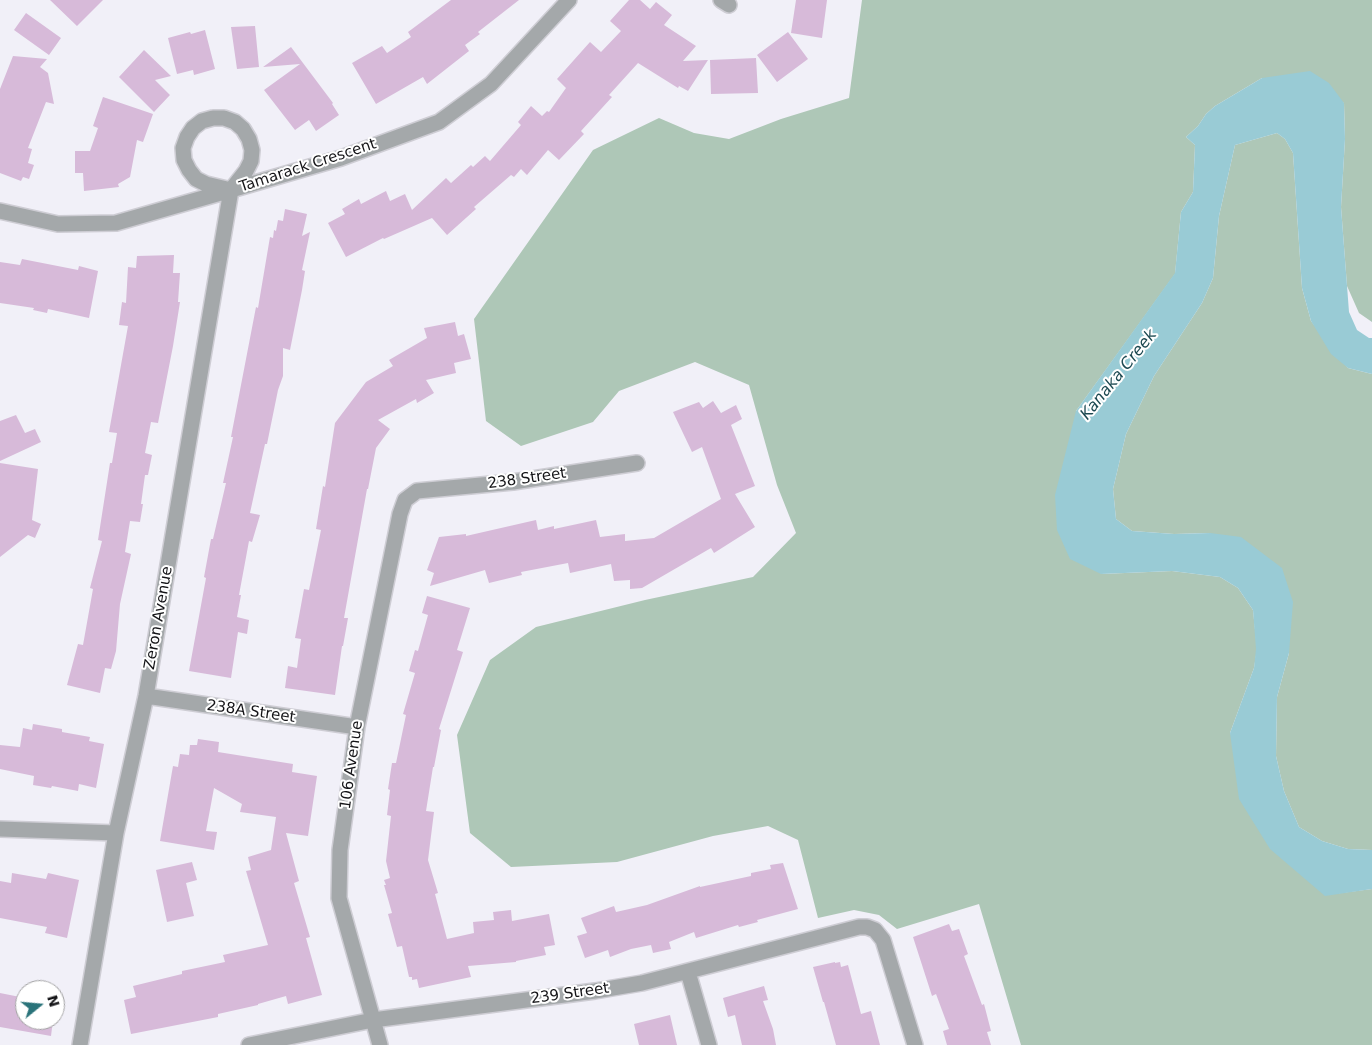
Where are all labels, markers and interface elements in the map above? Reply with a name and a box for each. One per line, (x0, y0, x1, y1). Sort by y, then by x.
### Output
street label: Tamarack Crescent (237, 135, 379, 197)
water label: Kanaka Creek (1077, 326, 1161, 424)
street label: 238 Street (487, 465, 567, 493)
street label: Zeron Avenue (141, 565, 177, 671)
street label: 238A Street (206, 697, 296, 727)
street label: 106 Avenue (337, 720, 367, 810)
north arrow (15, 980, 65, 1030)
street label: 239 Street (530, 980, 610, 1008)
text: N (44, 993, 63, 1009)

